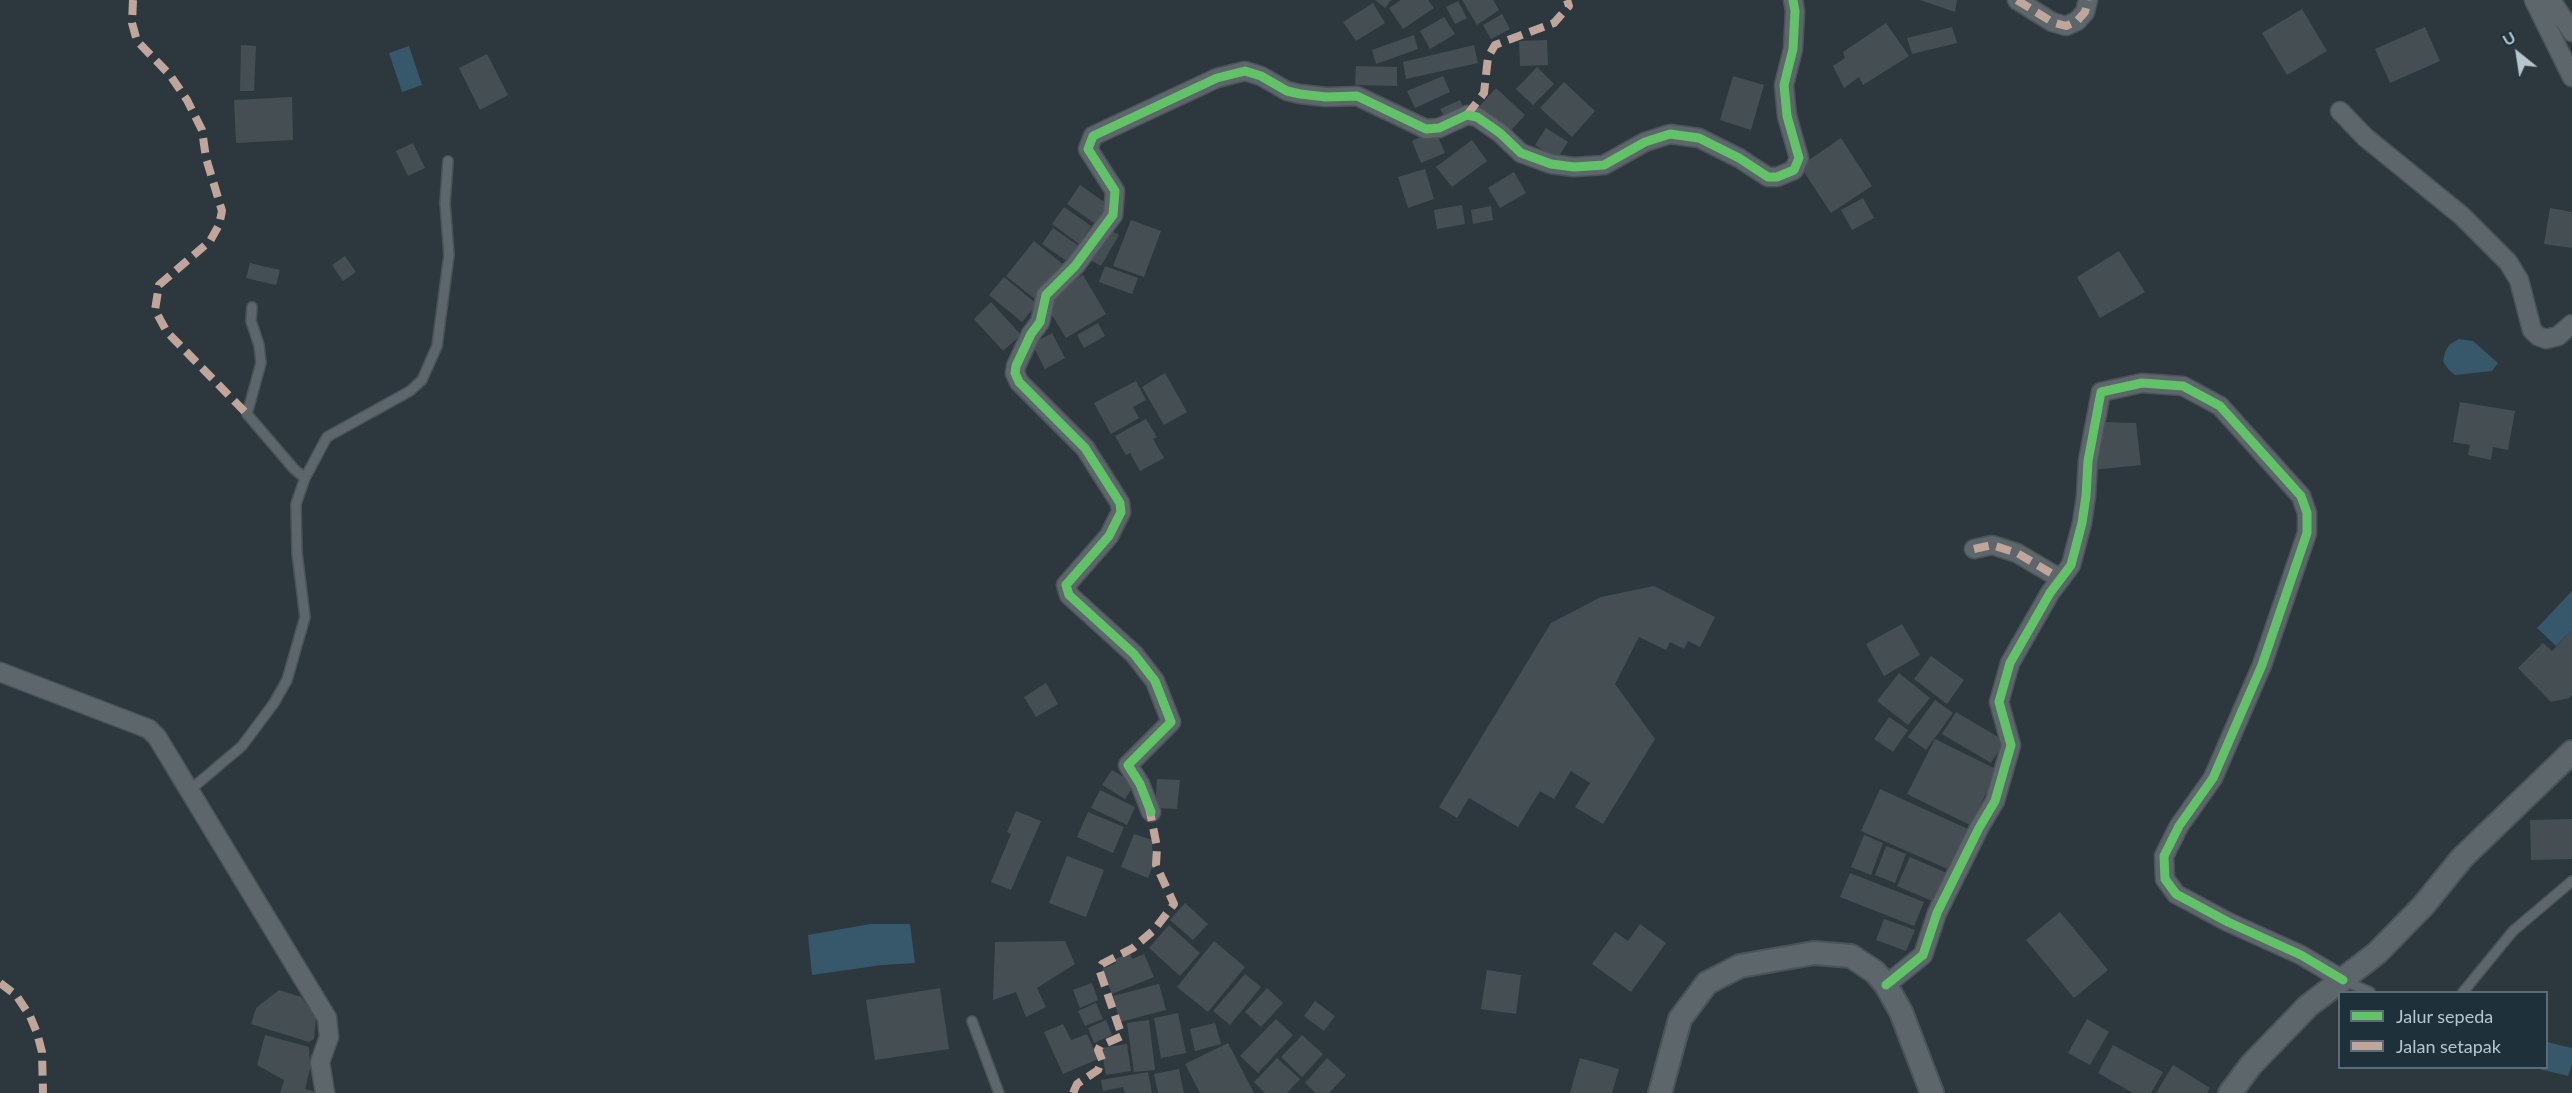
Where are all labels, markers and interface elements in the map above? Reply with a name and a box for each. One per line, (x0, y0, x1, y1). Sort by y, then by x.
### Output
north arrow (2488, 24, 2548, 84)
text: U (2499, 27, 2519, 49)
legend (2338, 991, 2548, 1069)
text: Jalur sepeda (2396, 1005, 2493, 1027)
text: Jalan setapak (2396, 1035, 2501, 1057)

